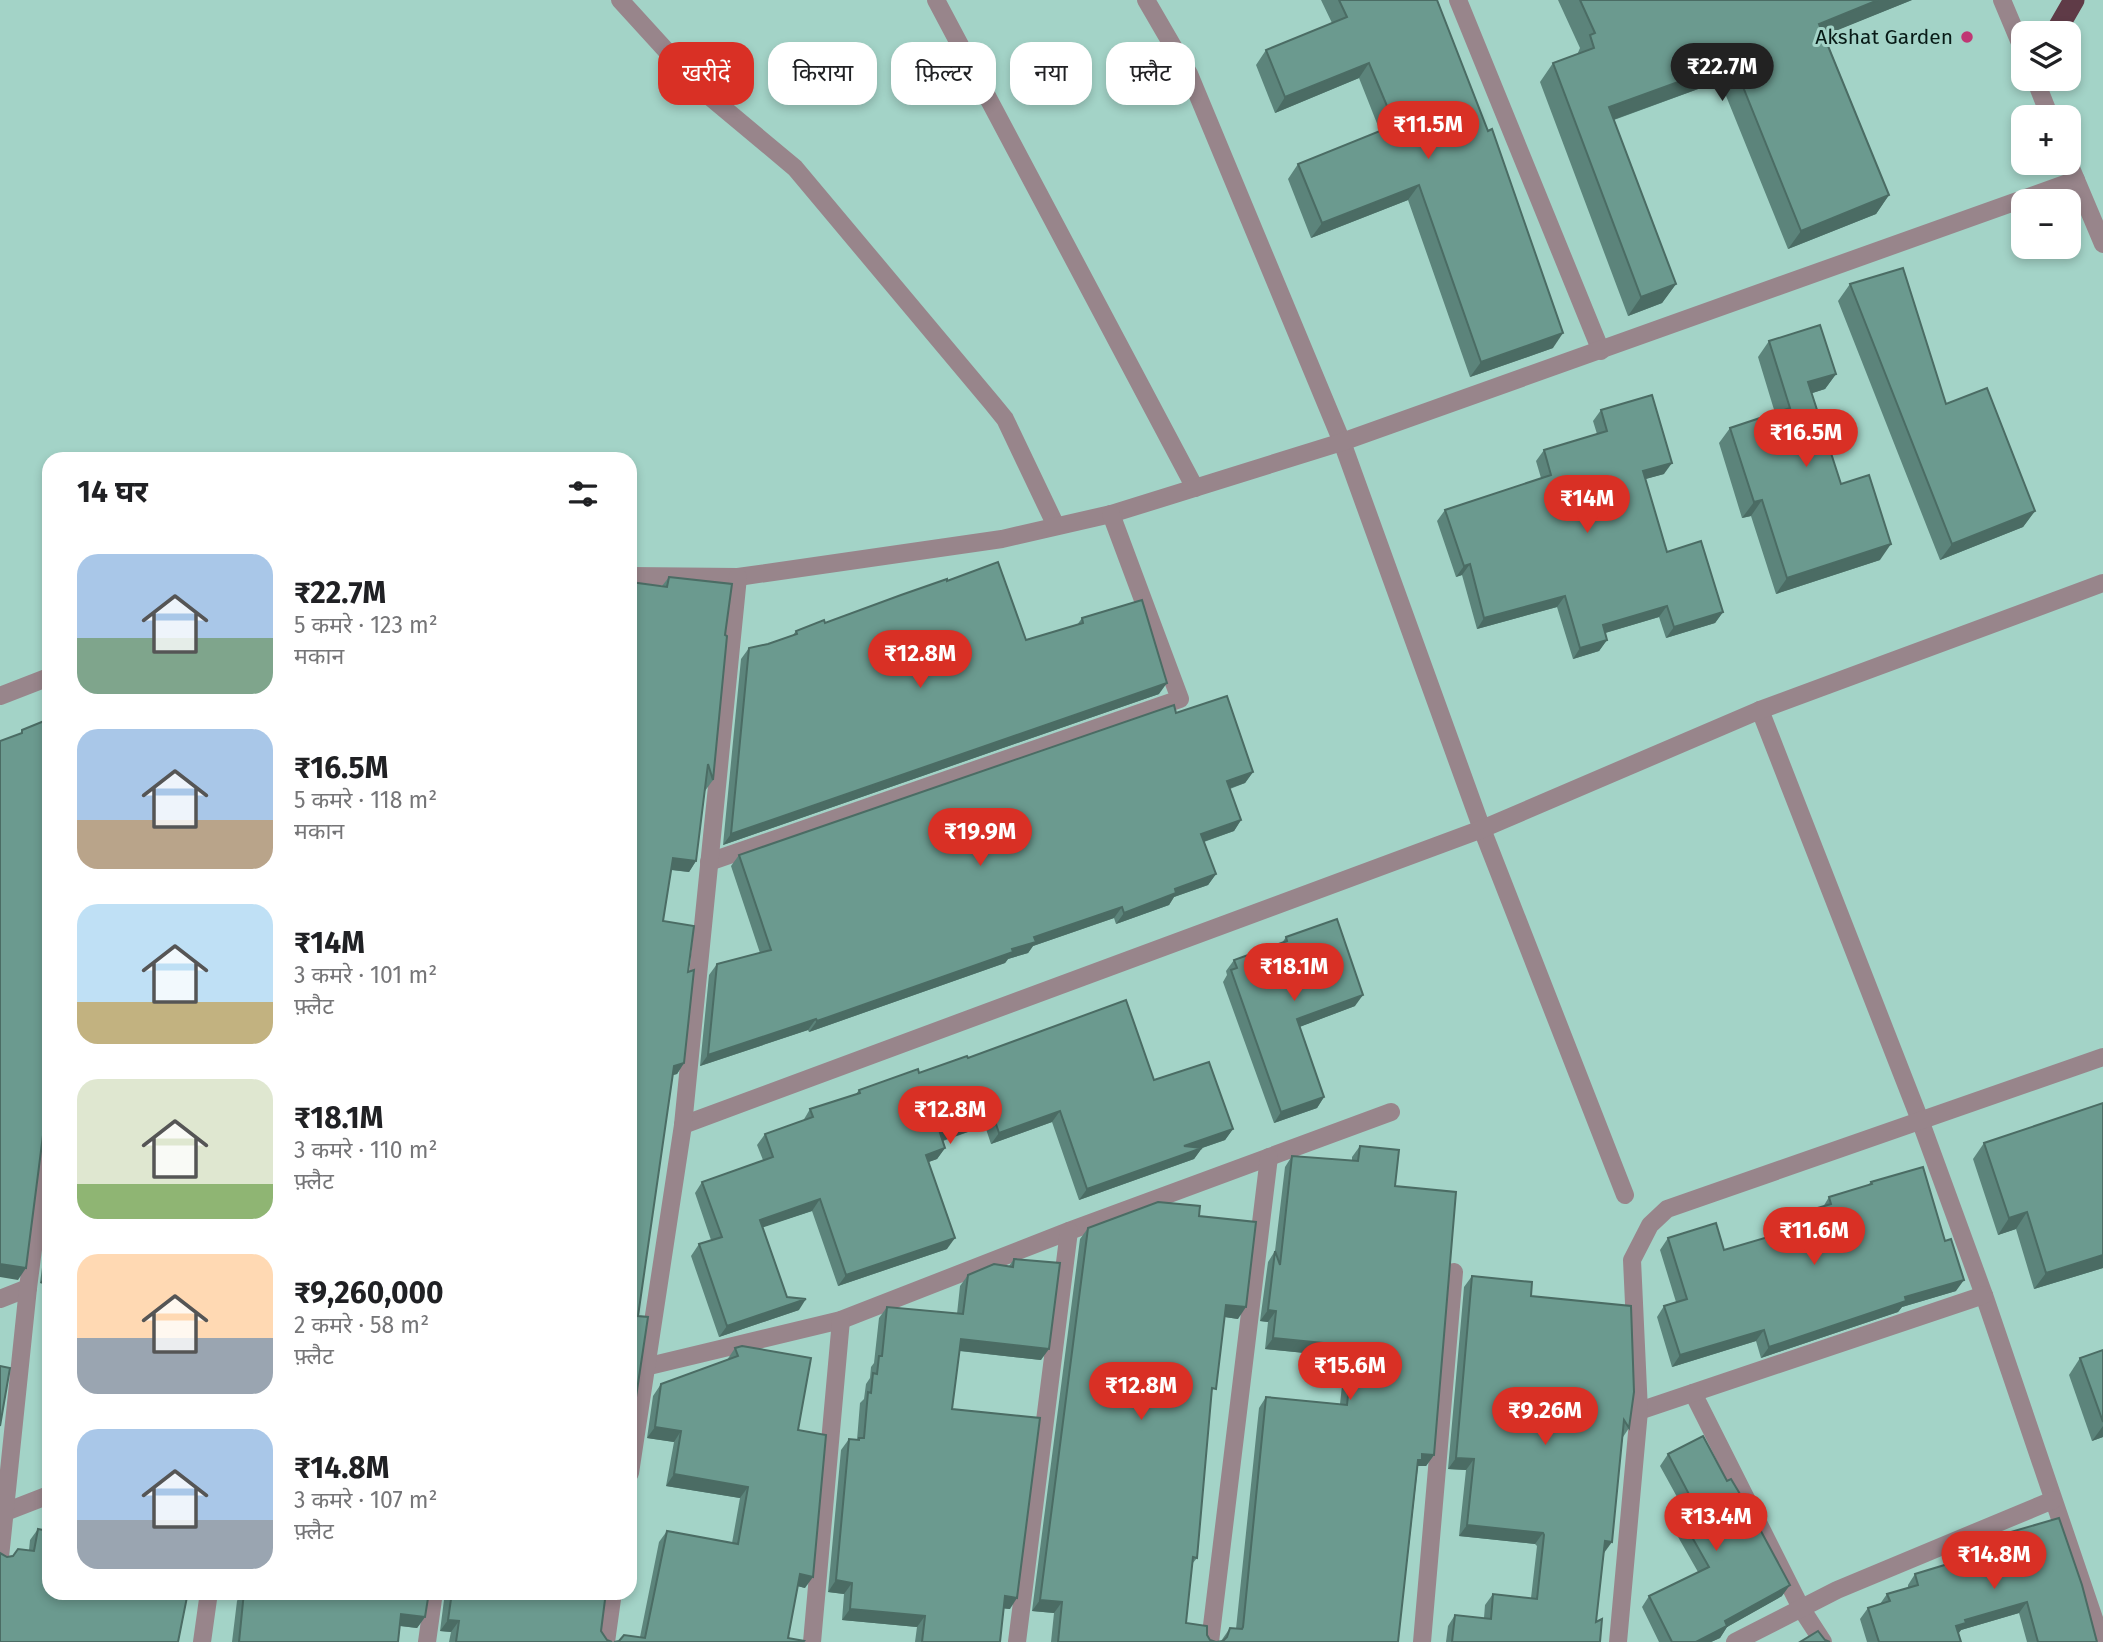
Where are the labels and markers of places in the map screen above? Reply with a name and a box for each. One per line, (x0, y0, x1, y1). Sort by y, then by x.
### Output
place label: Akshat Garden (1815, 24, 1953, 50)
marker: Akshat Garden (1959, 29, 1975, 45)
pin: ₹22.7M (1665, 43, 1779, 103)
pin: ₹11.5M (1371, 102, 1485, 161)
pin: ₹16.5M (1749, 410, 1863, 469)
pin: ₹14M (1546, 476, 1628, 535)
pin: ₹12.8M (863, 630, 977, 690)
pin: ₹19.9M (923, 808, 1037, 868)
pin: ₹18.1M (1237, 944, 1351, 1003)
pin: ₹12.8M (893, 1086, 1007, 1146)
pin: ₹11.6M (1757, 1208, 1871, 1267)
pin: ₹15.6M (1293, 1342, 1407, 1402)
pin: ₹12.8M (1084, 1362, 1198, 1422)
pin: ₹9.26M (1488, 1388, 1602, 1447)
pin: ₹13.4M (1659, 1494, 1773, 1553)
pin: ₹14.8M (1937, 1532, 2051, 1591)

